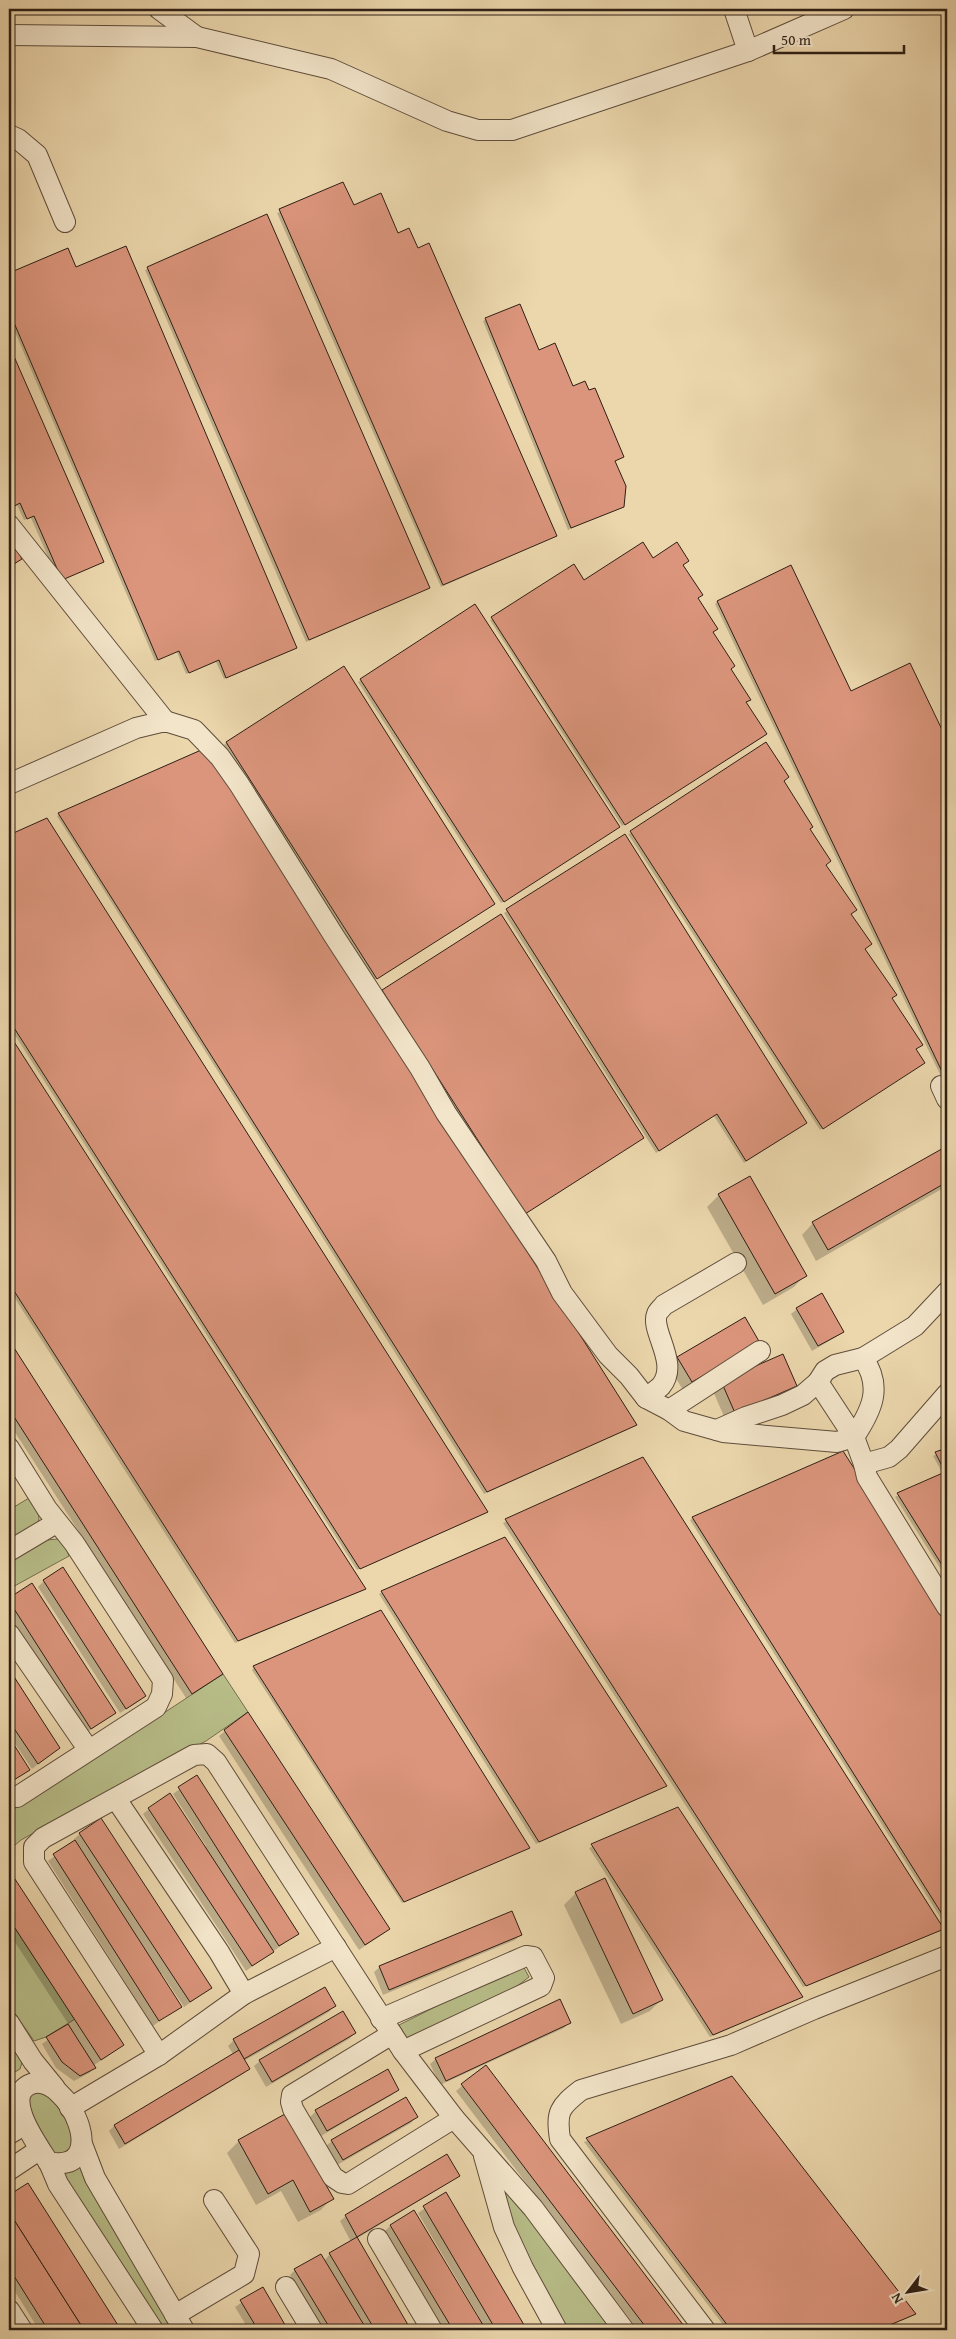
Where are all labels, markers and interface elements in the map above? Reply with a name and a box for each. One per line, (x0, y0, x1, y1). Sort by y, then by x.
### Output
scale bar (774, 22, 904, 54)
text: 50 m (781, 29, 812, 50)
north arrow (884, 2266, 934, 2316)
text: N (886, 2289, 908, 2308)

